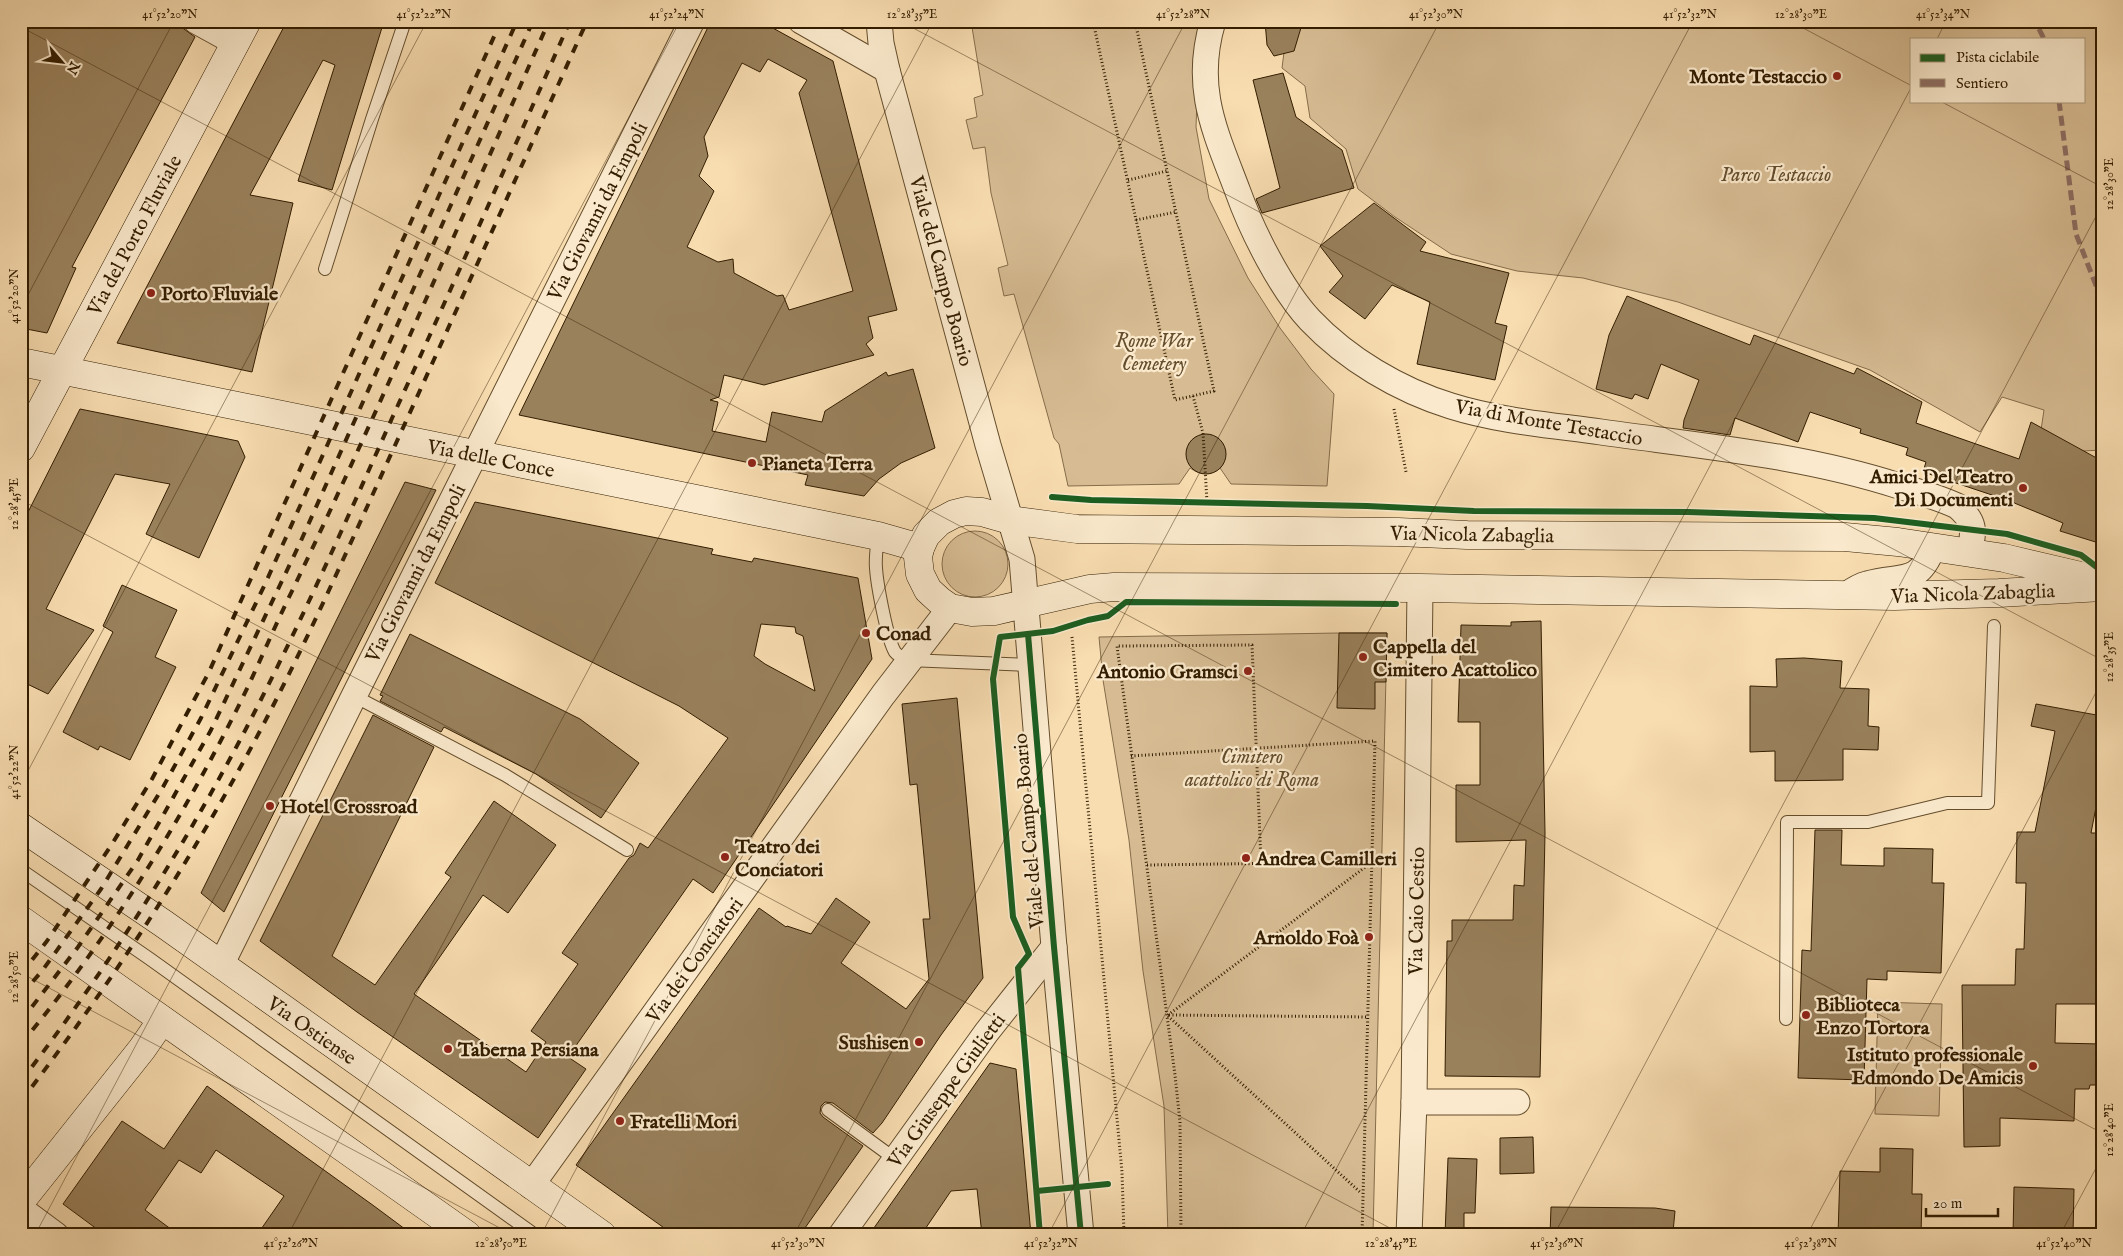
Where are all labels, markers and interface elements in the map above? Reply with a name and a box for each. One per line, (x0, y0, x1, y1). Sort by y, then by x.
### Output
text: 41°52'20"N (142, 7, 198, 22)
text: 41°52'22"N (396, 7, 452, 22)
text: 41°52'24"N (649, 7, 705, 22)
text: 12°28'35"E (887, 7, 937, 22)
text: 41°52'28"N (1156, 7, 1211, 22)
text: 41°52'30"N (1409, 7, 1464, 22)
text: 41°52'32"N (1663, 7, 1718, 22)
text: 12°28'30"E (1775, 7, 1827, 22)
text: 41°52'34"N (1916, 7, 1971, 22)
north arrow (38, 38, 88, 88)
legend (1910, 38, 2086, 102)
text: Pista ciclabile (1956, 48, 2039, 67)
text: N (62, 57, 84, 77)
place label: Monte Testaccio (1689, 65, 1827, 90)
marker: Monte Testaccio (1831, 70, 1843, 82)
text: Sentiero (1956, 74, 2008, 93)
street label: Via Giovanni da Empoli (542, 118, 654, 306)
street label: Via del Porto Fluviale (82, 151, 188, 321)
text: 12°28'30"E (2102, 158, 2117, 210)
park label: Parco Testaccio (1721, 163, 1831, 188)
street label: Viale del Campo Boario (903, 172, 978, 370)
text: 41°52'20"N (7, 268, 22, 324)
place label: Porto Fluviale (161, 282, 279, 307)
marker: Porto Fluviale (145, 287, 157, 299)
park label: Rome War Cemetery (1115, 329, 1194, 377)
street label: Via di Monte Testaccio (1452, 395, 1645, 452)
street label: Via delle Conce (424, 435, 556, 484)
place label: Pianeta Terra (762, 452, 873, 477)
marker: Pianeta Terra (746, 457, 758, 469)
place label: Amici Del Teatro Di Documenti (1869, 465, 2014, 513)
text: 12°28'45"E (7, 478, 22, 530)
street label: Via Giovanni da Empoli (360, 480, 472, 668)
marker: Amici Del Teatro Di Documenti (2017, 482, 2029, 494)
street label: Via Nicola Zabaglia (1389, 522, 1555, 549)
street label: Via Nicola Zabaglia (1890, 579, 2056, 610)
place label: Conad (876, 622, 932, 647)
marker: Conad (860, 627, 872, 639)
text: 12°28'35"E (2102, 632, 2117, 682)
place label: Cappella del Cimitero Acattolico (1373, 635, 1537, 683)
marker: Cappella del Cimitero Acattolico (1357, 651, 1369, 663)
place label: Antonio Gramsci (1096, 660, 1239, 685)
marker: Antonio Gramsci (1242, 665, 1254, 677)
street label: Viale del Campo Boario (1008, 732, 1051, 931)
text: 41°52'22"N (7, 744, 22, 800)
park label: Cimitero acattolico di Roma (1184, 745, 1319, 793)
place label: Hotel Crossroad (280, 795, 419, 820)
marker: Hotel Crossroad (264, 800, 276, 812)
place label: Teatro dei Conciatori (734, 835, 824, 883)
place label: Andrea Camilleri (1255, 847, 1397, 872)
street label: Via Caio Cestio (1404, 847, 1431, 976)
marker: Teatro dei Conciatori (719, 851, 731, 863)
marker: Andrea Camilleri (1240, 852, 1252, 864)
street label: Via dei Conciatori (641, 893, 749, 1029)
place label: Arnoldo Foà (1253, 926, 1359, 951)
marker: Arnoldo Foà (1363, 931, 1375, 943)
text: 12°28'50"E (7, 951, 22, 1003)
street label: Via Ostiense (261, 991, 361, 1071)
place label: Biblioteca Enzo Tortora (1816, 993, 1930, 1041)
street label: Via Giuseppe Giulietti (882, 1009, 1012, 1174)
marker: Biblioteca Enzo Tortora (1800, 1009, 1812, 1021)
place label: Sushisen (838, 1031, 909, 1056)
marker: Sushisen (913, 1036, 925, 1048)
place label: Taberna Persiana (457, 1038, 599, 1063)
marker: Taberna Persiana (442, 1043, 454, 1055)
place label: Istituto professionale Edmondo De Amicis (1847, 1043, 2024, 1091)
marker: Istituto professionale Edmondo De Amicis (2027, 1060, 2039, 1072)
text: 12°28'40"E (2102, 1103, 2117, 1157)
place label: Fratelli Mori (630, 1110, 738, 1135)
marker: Fratelli Mori (614, 1115, 626, 1127)
scale bar (1926, 1186, 1998, 1218)
text: 20 m (1933, 1194, 1963, 1213)
text: 41°52'26"N (264, 1236, 319, 1251)
text: 12°28'50"E (475, 1236, 527, 1251)
text: 41°52'30"N (771, 1236, 826, 1251)
text: 41°52'32"N (1024, 1236, 1079, 1251)
text: 12°28'45"E (1365, 1236, 1417, 1251)
text: 41°52'36"N (1530, 1236, 1584, 1251)
text: 41°52'38"N (1785, 1236, 1838, 1251)
text: 41°52'40"N (2036, 1236, 2092, 1251)

